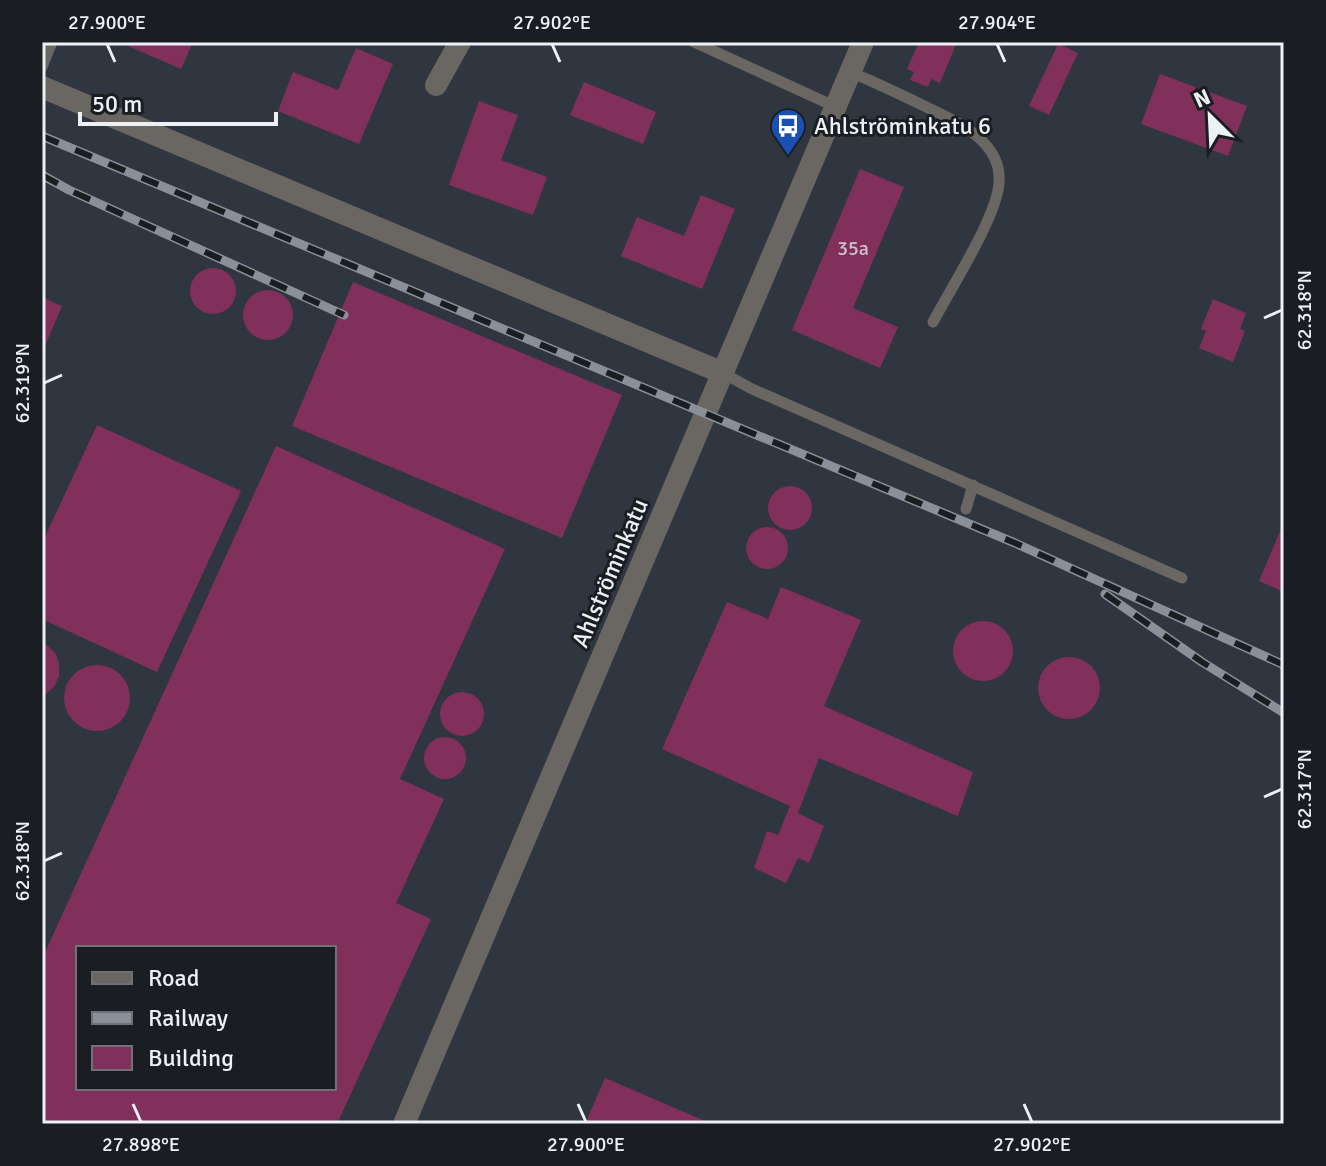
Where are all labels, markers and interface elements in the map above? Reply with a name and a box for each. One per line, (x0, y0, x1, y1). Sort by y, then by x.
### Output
text: 27.900°E (68, 10, 146, 35)
text: 27.902°E (513, 10, 591, 35)
text: 27.904°E (958, 10, 1036, 35)
scale bar (80, 76, 276, 126)
north arrow (1170, 76, 1250, 156)
text: N (1190, 83, 1215, 114)
text: 50 m (92, 89, 142, 119)
bus stop icon: Ahlströminkatu 6 (769, 107, 807, 157)
place label: Ahlströminkatu 6 (814, 111, 991, 141)
house number: 35a (837, 236, 869, 261)
text: 62.318°N (1292, 270, 1317, 350)
text: 62.319°N (10, 343, 35, 423)
street label: Ahlströminkatu (565, 494, 655, 652)
text: 62.317°N (1292, 749, 1317, 829)
text: 62.318°N (10, 821, 35, 901)
legend (76, 946, 336, 1090)
text: Road (148, 963, 199, 993)
text: Railway (148, 1003, 228, 1033)
text: Building (148, 1043, 234, 1073)
text: 27.898°E (102, 1132, 180, 1157)
text: 27.900°E (547, 1132, 625, 1157)
text: 27.902°E (993, 1132, 1071, 1157)

